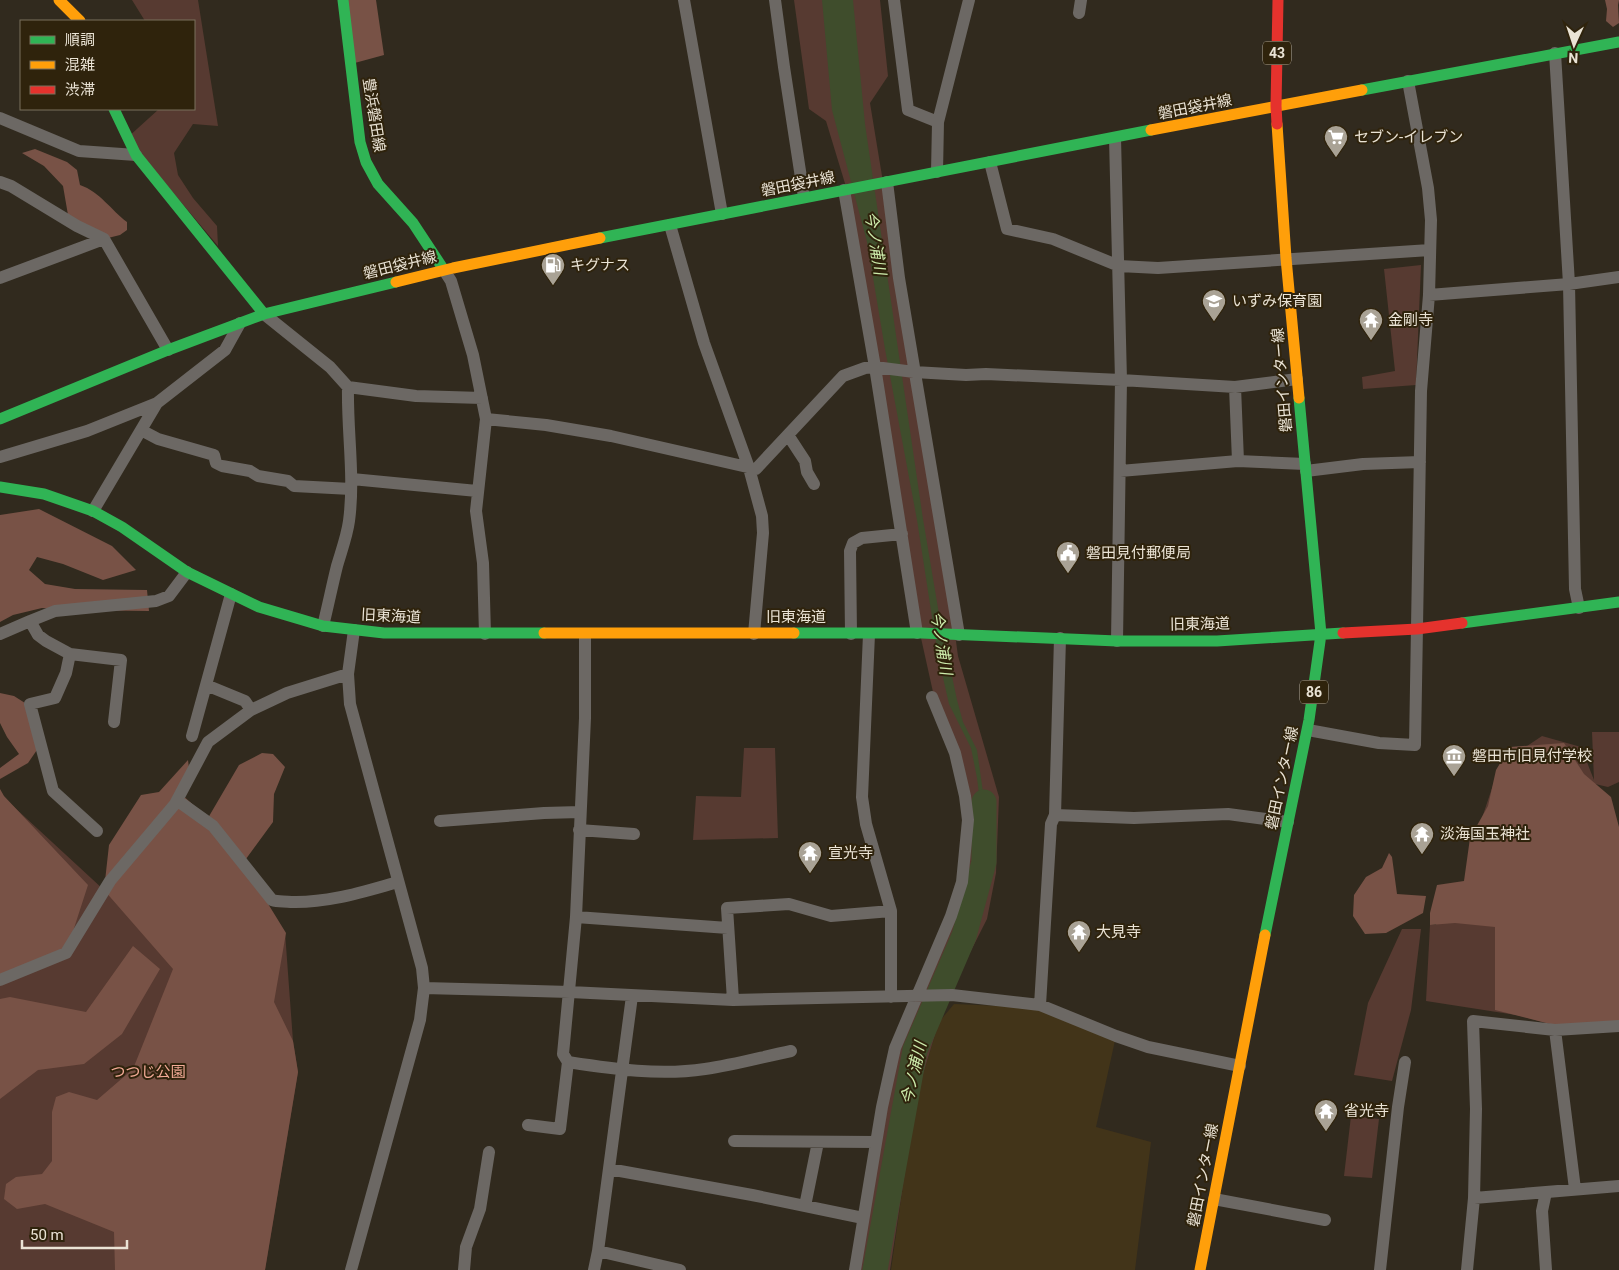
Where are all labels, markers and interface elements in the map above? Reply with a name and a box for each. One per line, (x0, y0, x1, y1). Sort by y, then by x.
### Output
legend (20, 20, 195, 110)
north arrow (1549, 20, 1599, 70)
text: 順調 (65, 31, 95, 49)
road number: 43 (1263, 42, 1291, 64)
text: N (1568, 50, 1579, 66)
text: 混雑 (65, 56, 95, 74)
street label: 豊浜磐田線 (359, 77, 389, 153)
text: 渋滞 (65, 81, 95, 99)
street label: 磐田袋井線 (1156, 91, 1234, 123)
supermarket icon: セブン-イレブン (1323, 124, 1349, 158)
place label: セブン-イレブン (1354, 128, 1463, 146)
street label: 磐田袋井線 (759, 168, 837, 200)
water label: 今ノ浦川 (861, 210, 890, 278)
street label: 磐田袋井線 (361, 247, 439, 283)
fuel station icon: キグナス (540, 252, 566, 286)
place label: キグナス (570, 256, 630, 274)
school or university icon: いずみ保育園 (1201, 288, 1227, 322)
place label: いずみ保育園 (1232, 292, 1322, 310)
temple icon: 金剛寺 (1358, 307, 1384, 341)
place label: 金剛寺 (1388, 311, 1433, 329)
street label: 磐田インター線 (1268, 327, 1296, 433)
public building icon: 磐田見付郵便局 (1055, 540, 1081, 574)
place label: 磐田見付郵便局 (1086, 544, 1191, 562)
street label: 旧東海道 (361, 605, 421, 627)
street label: 旧東海道 (766, 608, 826, 626)
water label: 今ノ浦川 (927, 610, 956, 678)
street label: 旧東海道 (1170, 614, 1230, 634)
road number: 86 (1300, 680, 1328, 704)
street label: 磐田インター線 (1262, 725, 1302, 831)
museum icon: 磐田市旧見付学校 (1441, 743, 1467, 777)
place label: 磐田市旧見付学校 (1472, 747, 1592, 765)
temple icon: 淡海国玉神社 (1409, 821, 1435, 855)
place label: 淡海国玉神社 (1440, 825, 1530, 843)
temple icon: 宣光寺 (797, 840, 823, 874)
place label: 宣光寺 (828, 844, 873, 862)
temple icon: 大見寺 (1066, 919, 1092, 953)
place label: 大見寺 (1096, 923, 1141, 941)
water label: 今ノ浦川 (897, 1038, 930, 1106)
park label: つつじ公園 (110, 1063, 186, 1081)
temple icon: 省光寺 (1313, 1098, 1339, 1132)
place label: 省光寺 (1344, 1102, 1389, 1120)
street label: 磐田インター線 (1184, 1122, 1222, 1228)
scale bar (22, 1218, 128, 1250)
text: 50 m (30, 1226, 64, 1244)

